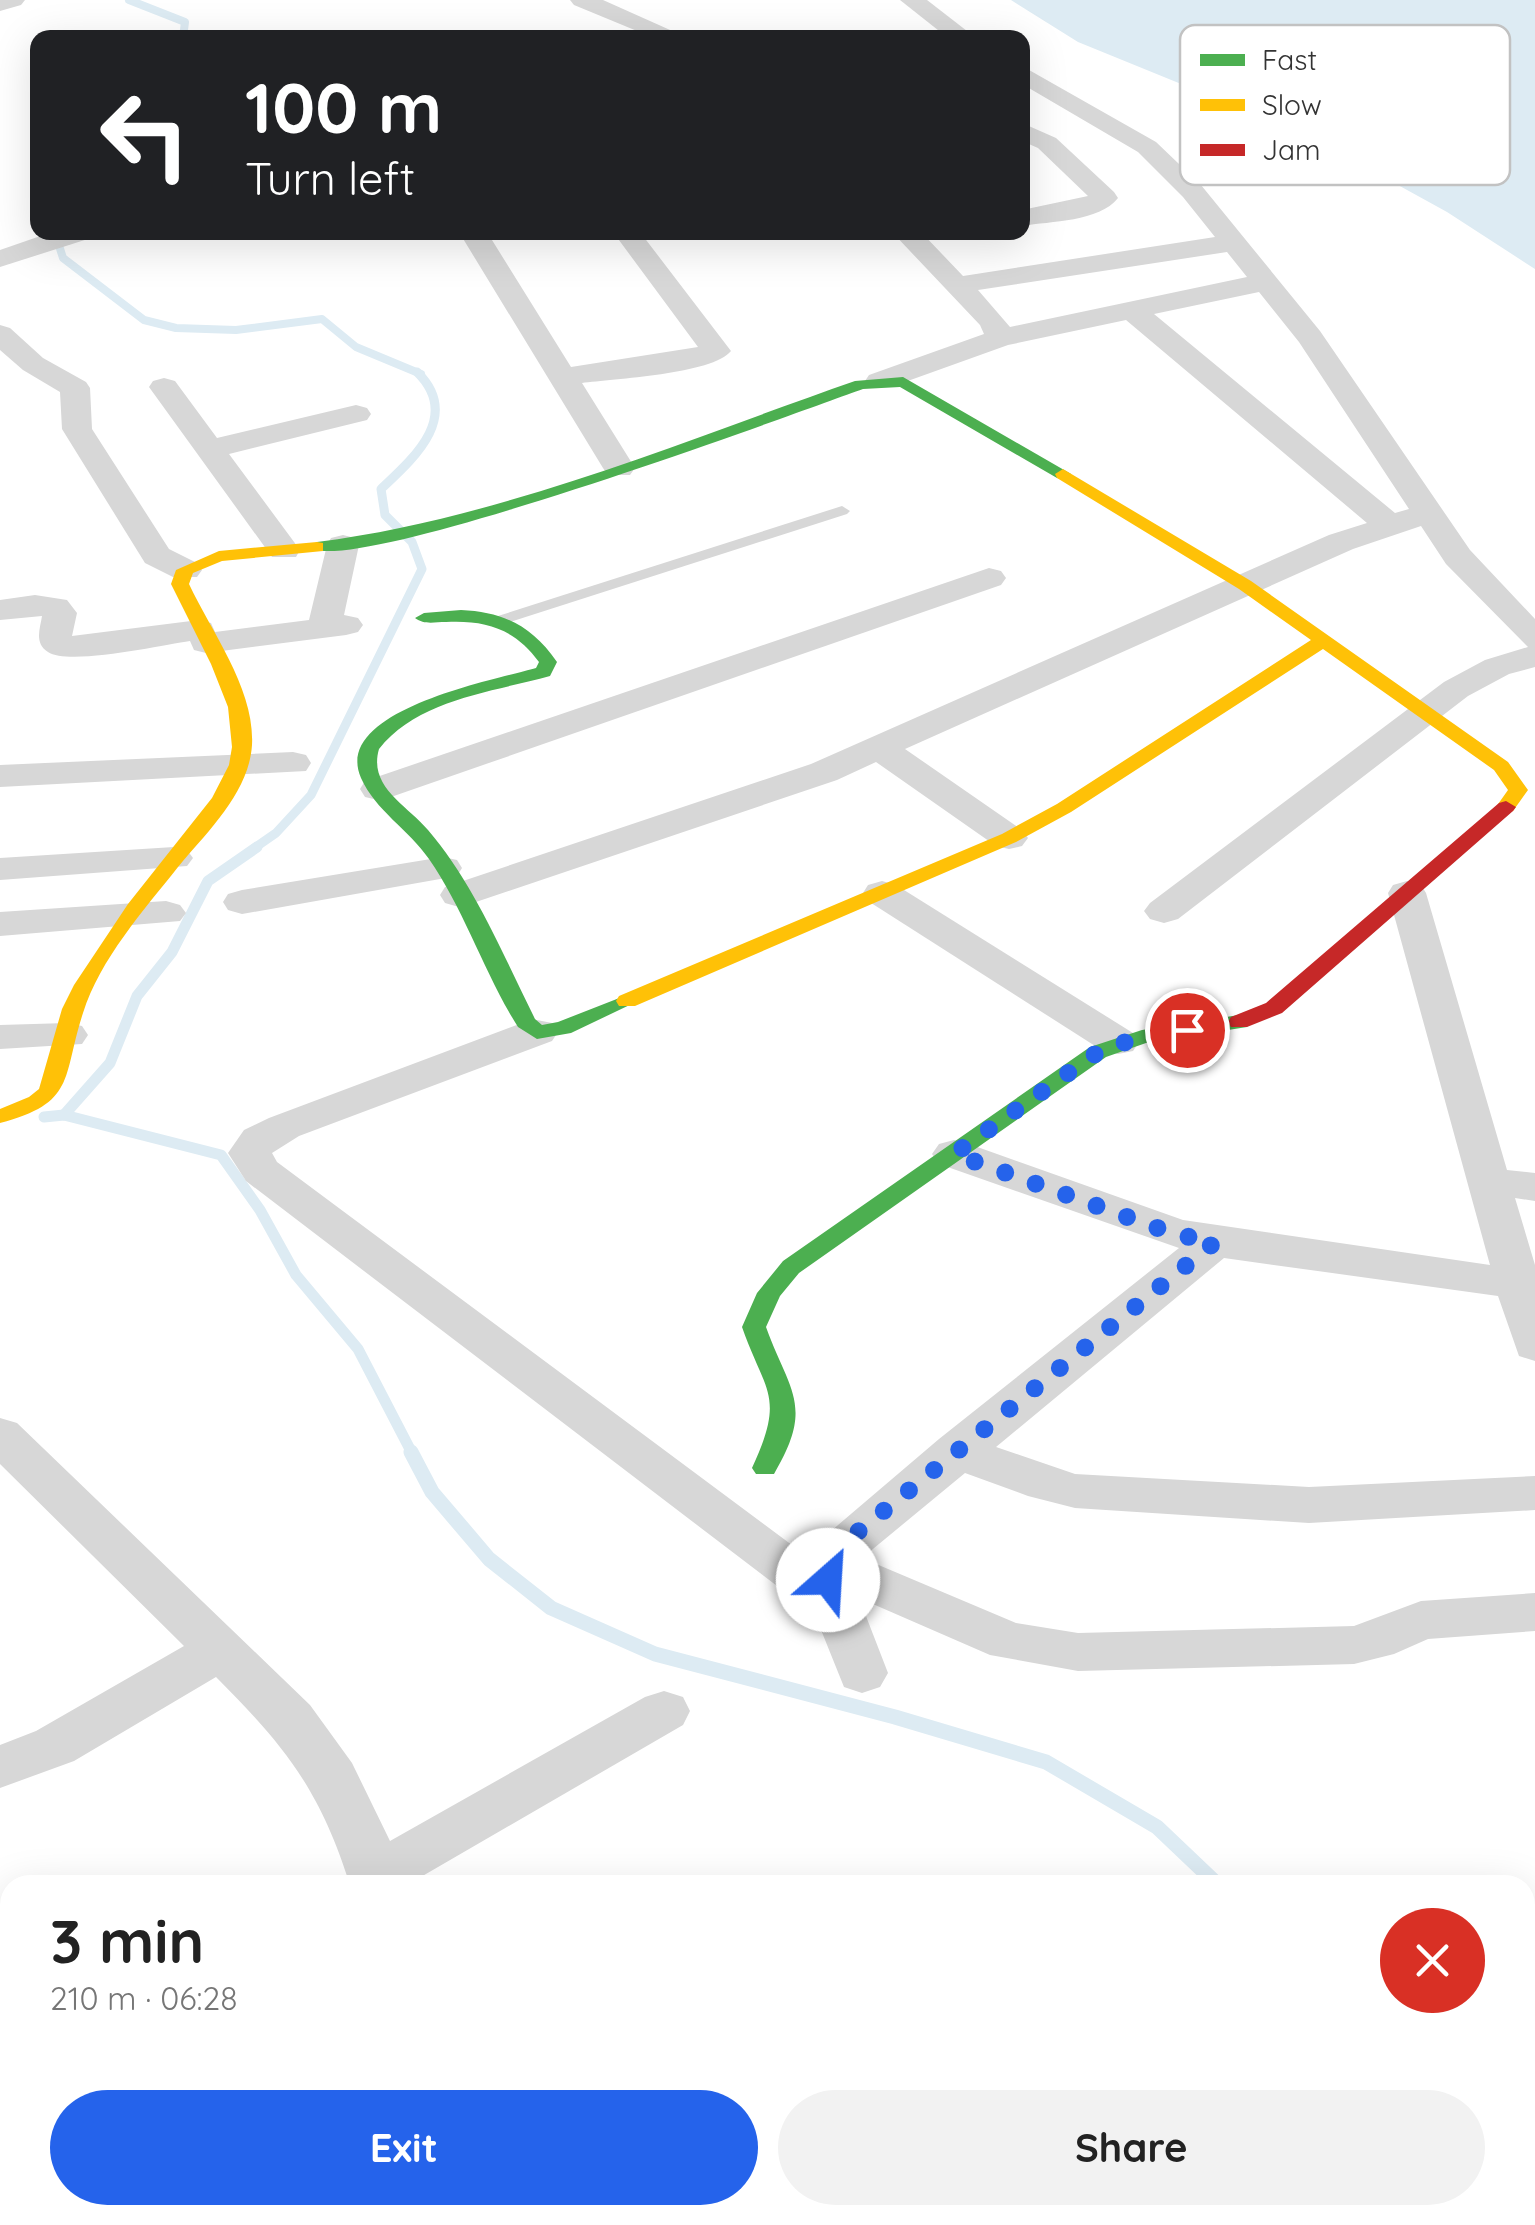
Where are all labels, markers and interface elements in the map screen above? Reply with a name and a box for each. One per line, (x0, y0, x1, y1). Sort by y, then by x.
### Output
legend (1180, 25, 1510, 185)
text: Fast (1262, 42, 1317, 77)
text: 100 m (245, 63, 442, 151)
icon: left (80, 70, 210, 200)
text: Slow (1262, 87, 1322, 122)
text: Jam (1262, 132, 1321, 167)
text: Turn left (245, 150, 415, 206)
pin (1145, 988, 1230, 1073)
icon: arrive (1160, 1003, 1215, 1058)
position arrow (776, 1528, 880, 1632)
text: 3 min (50, 1903, 204, 1978)
button: close (1380, 1908, 1485, 2013)
text: 210 m · 06:28 (50, 1978, 238, 2018)
button: Exit (50, 2090, 758, 2205)
button: Share (778, 2090, 1485, 2205)

